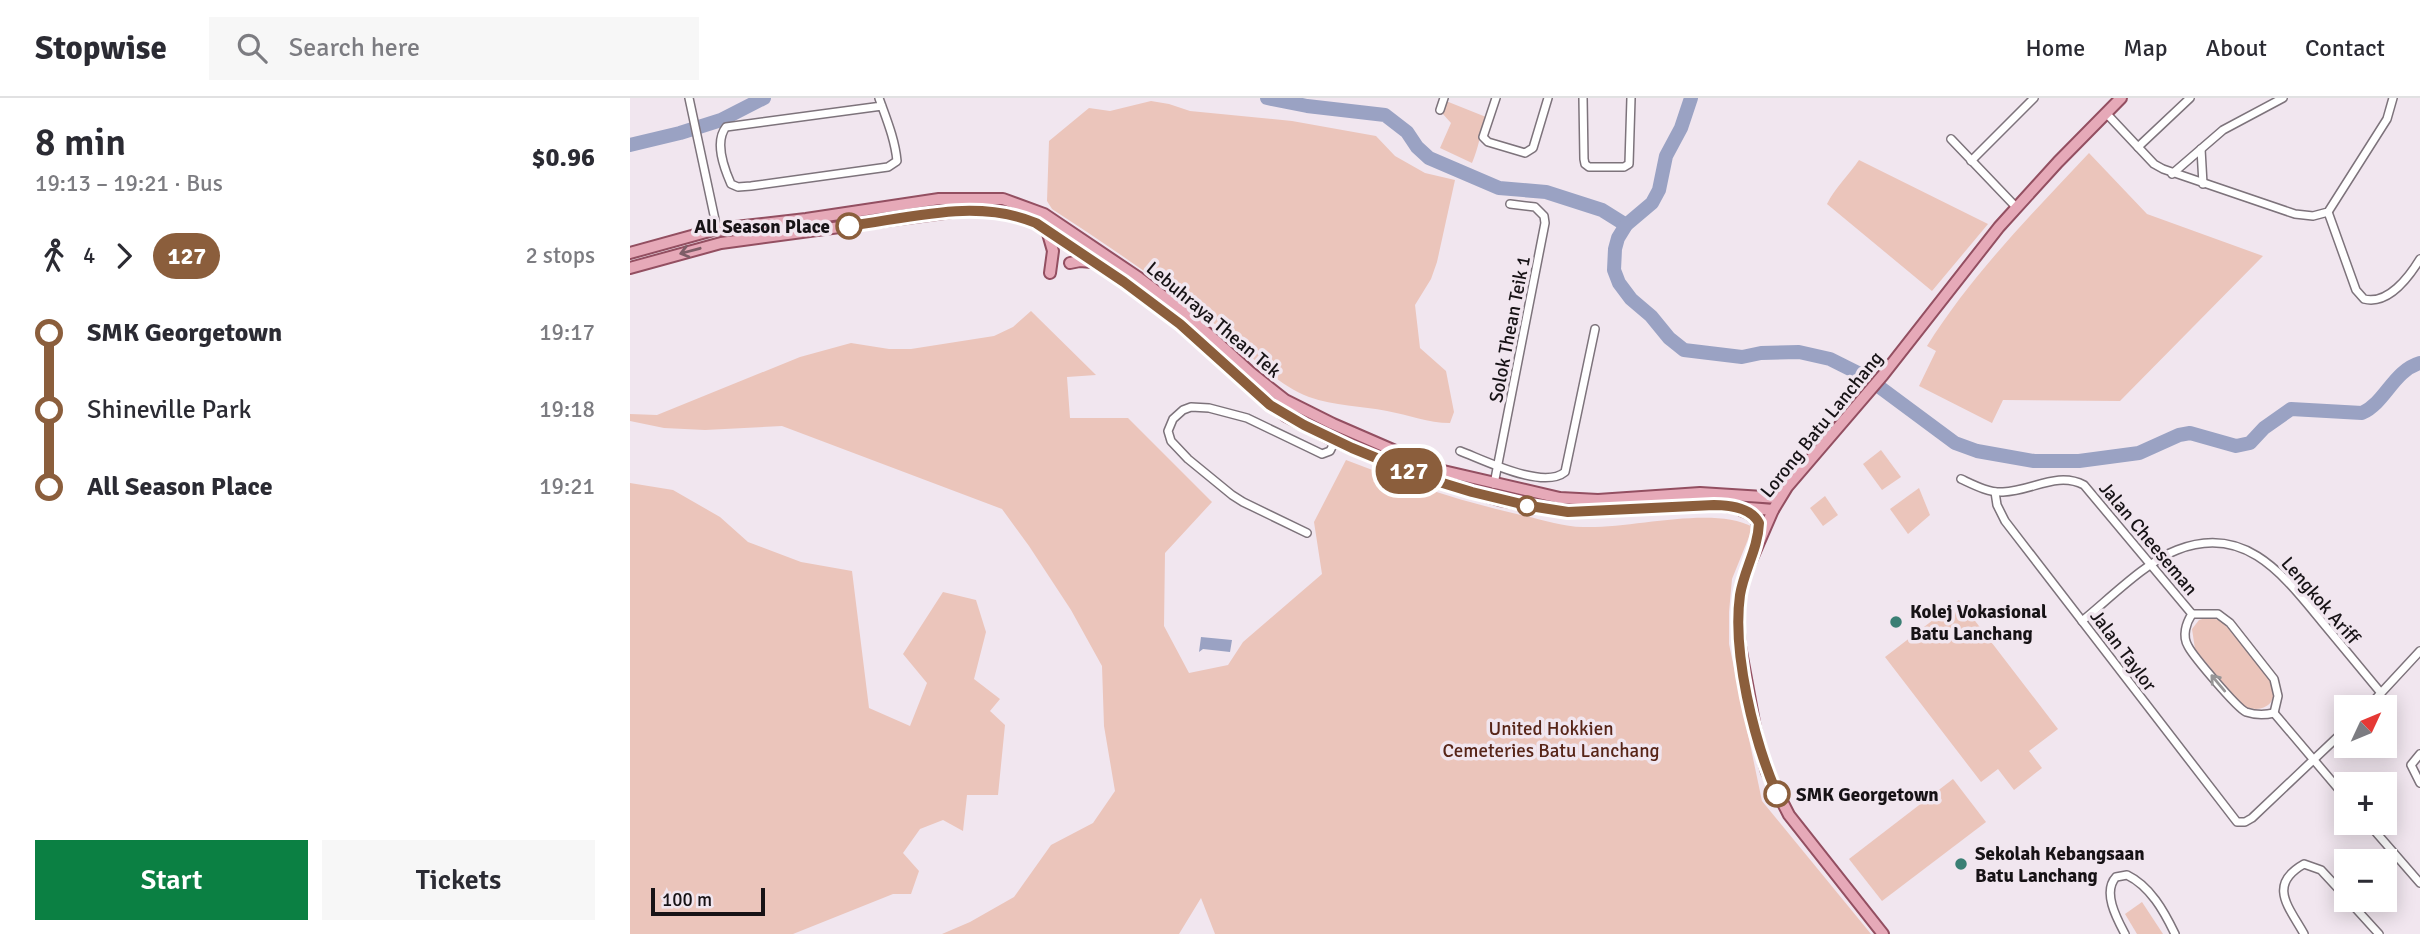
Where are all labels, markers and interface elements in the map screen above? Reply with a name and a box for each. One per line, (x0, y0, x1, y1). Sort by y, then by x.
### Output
search box (209, 17, 699, 80)
text: Stopwise (35, 28, 167, 69)
icon: search (233, 29, 271, 67)
text: Search here (289, 32, 420, 64)
text: Home (2025, 33, 2085, 63)
text: Map (2123, 33, 2168, 63)
text: About (2206, 33, 2267, 63)
text: Contact (2305, 33, 2385, 63)
text: 8 min (35, 119, 126, 166)
text: $0.96 (531, 142, 595, 174)
text: 19:13 – 19:21 · Bus (35, 169, 223, 198)
marker: All Season Place (836, 213, 862, 239)
place label: All Season Place (694, 215, 830, 239)
icon: walk (35, 237, 73, 275)
icon: forward (105, 237, 143, 275)
text: 4 (83, 241, 95, 270)
text: 127 (167, 241, 206, 271)
text: 2 stops (525, 241, 595, 270)
one-way arrow (679, 246, 701, 259)
street label: Solok Thean Teik 1 (1484, 254, 1536, 405)
street label: Lebuhraya Thean Tek (1141, 256, 1286, 383)
text: SMK Georgetown (87, 317, 282, 349)
text: 19:17 (539, 318, 595, 347)
street label: Lorong Batu Lanchang (1755, 347, 1888, 503)
text: Shineville Park (87, 394, 252, 426)
text: 19:18 (539, 395, 595, 424)
line badge: 127 (1369, 448, 1449, 494)
text: 127 (1390, 456, 1428, 486)
text: All Season Place (87, 471, 273, 503)
text: 19:21 (539, 472, 595, 501)
street label: Jalan Cheeseman (2094, 477, 2203, 600)
unlabelled marker (1517, 496, 1537, 516)
street label: Lengkok Ariff (2276, 552, 2365, 650)
place label: Kolej Vokasional Batu Lanchang (1910, 600, 2047, 646)
street label: Jalan Taylor (2085, 605, 2162, 696)
marker: Kolej Vokasional Batu Lanchang (1888, 614, 1904, 630)
one-way arrow (2211, 675, 2226, 693)
north arrow (2334, 695, 2398, 758)
map controls (2334, 695, 2397, 912)
park label: United Hokkien Cemeteries Batu Lanchang (1442, 717, 1660, 763)
button: + (2334, 772, 2397, 835)
marker: SMK Georgetown (1764, 781, 1790, 807)
place label: SMK Georgetown (1796, 783, 1939, 807)
button: Start (35, 840, 308, 920)
button: Tickets (322, 840, 595, 920)
place label: Sekolah Kebangsaan Batu Lanchang (1975, 842, 2145, 888)
button: − (2334, 849, 2397, 912)
marker: Sekolah Kebangsaan Batu Lanchang (1953, 856, 1969, 872)
scale bar (651, 885, 765, 917)
text: 100 m (662, 888, 712, 912)

